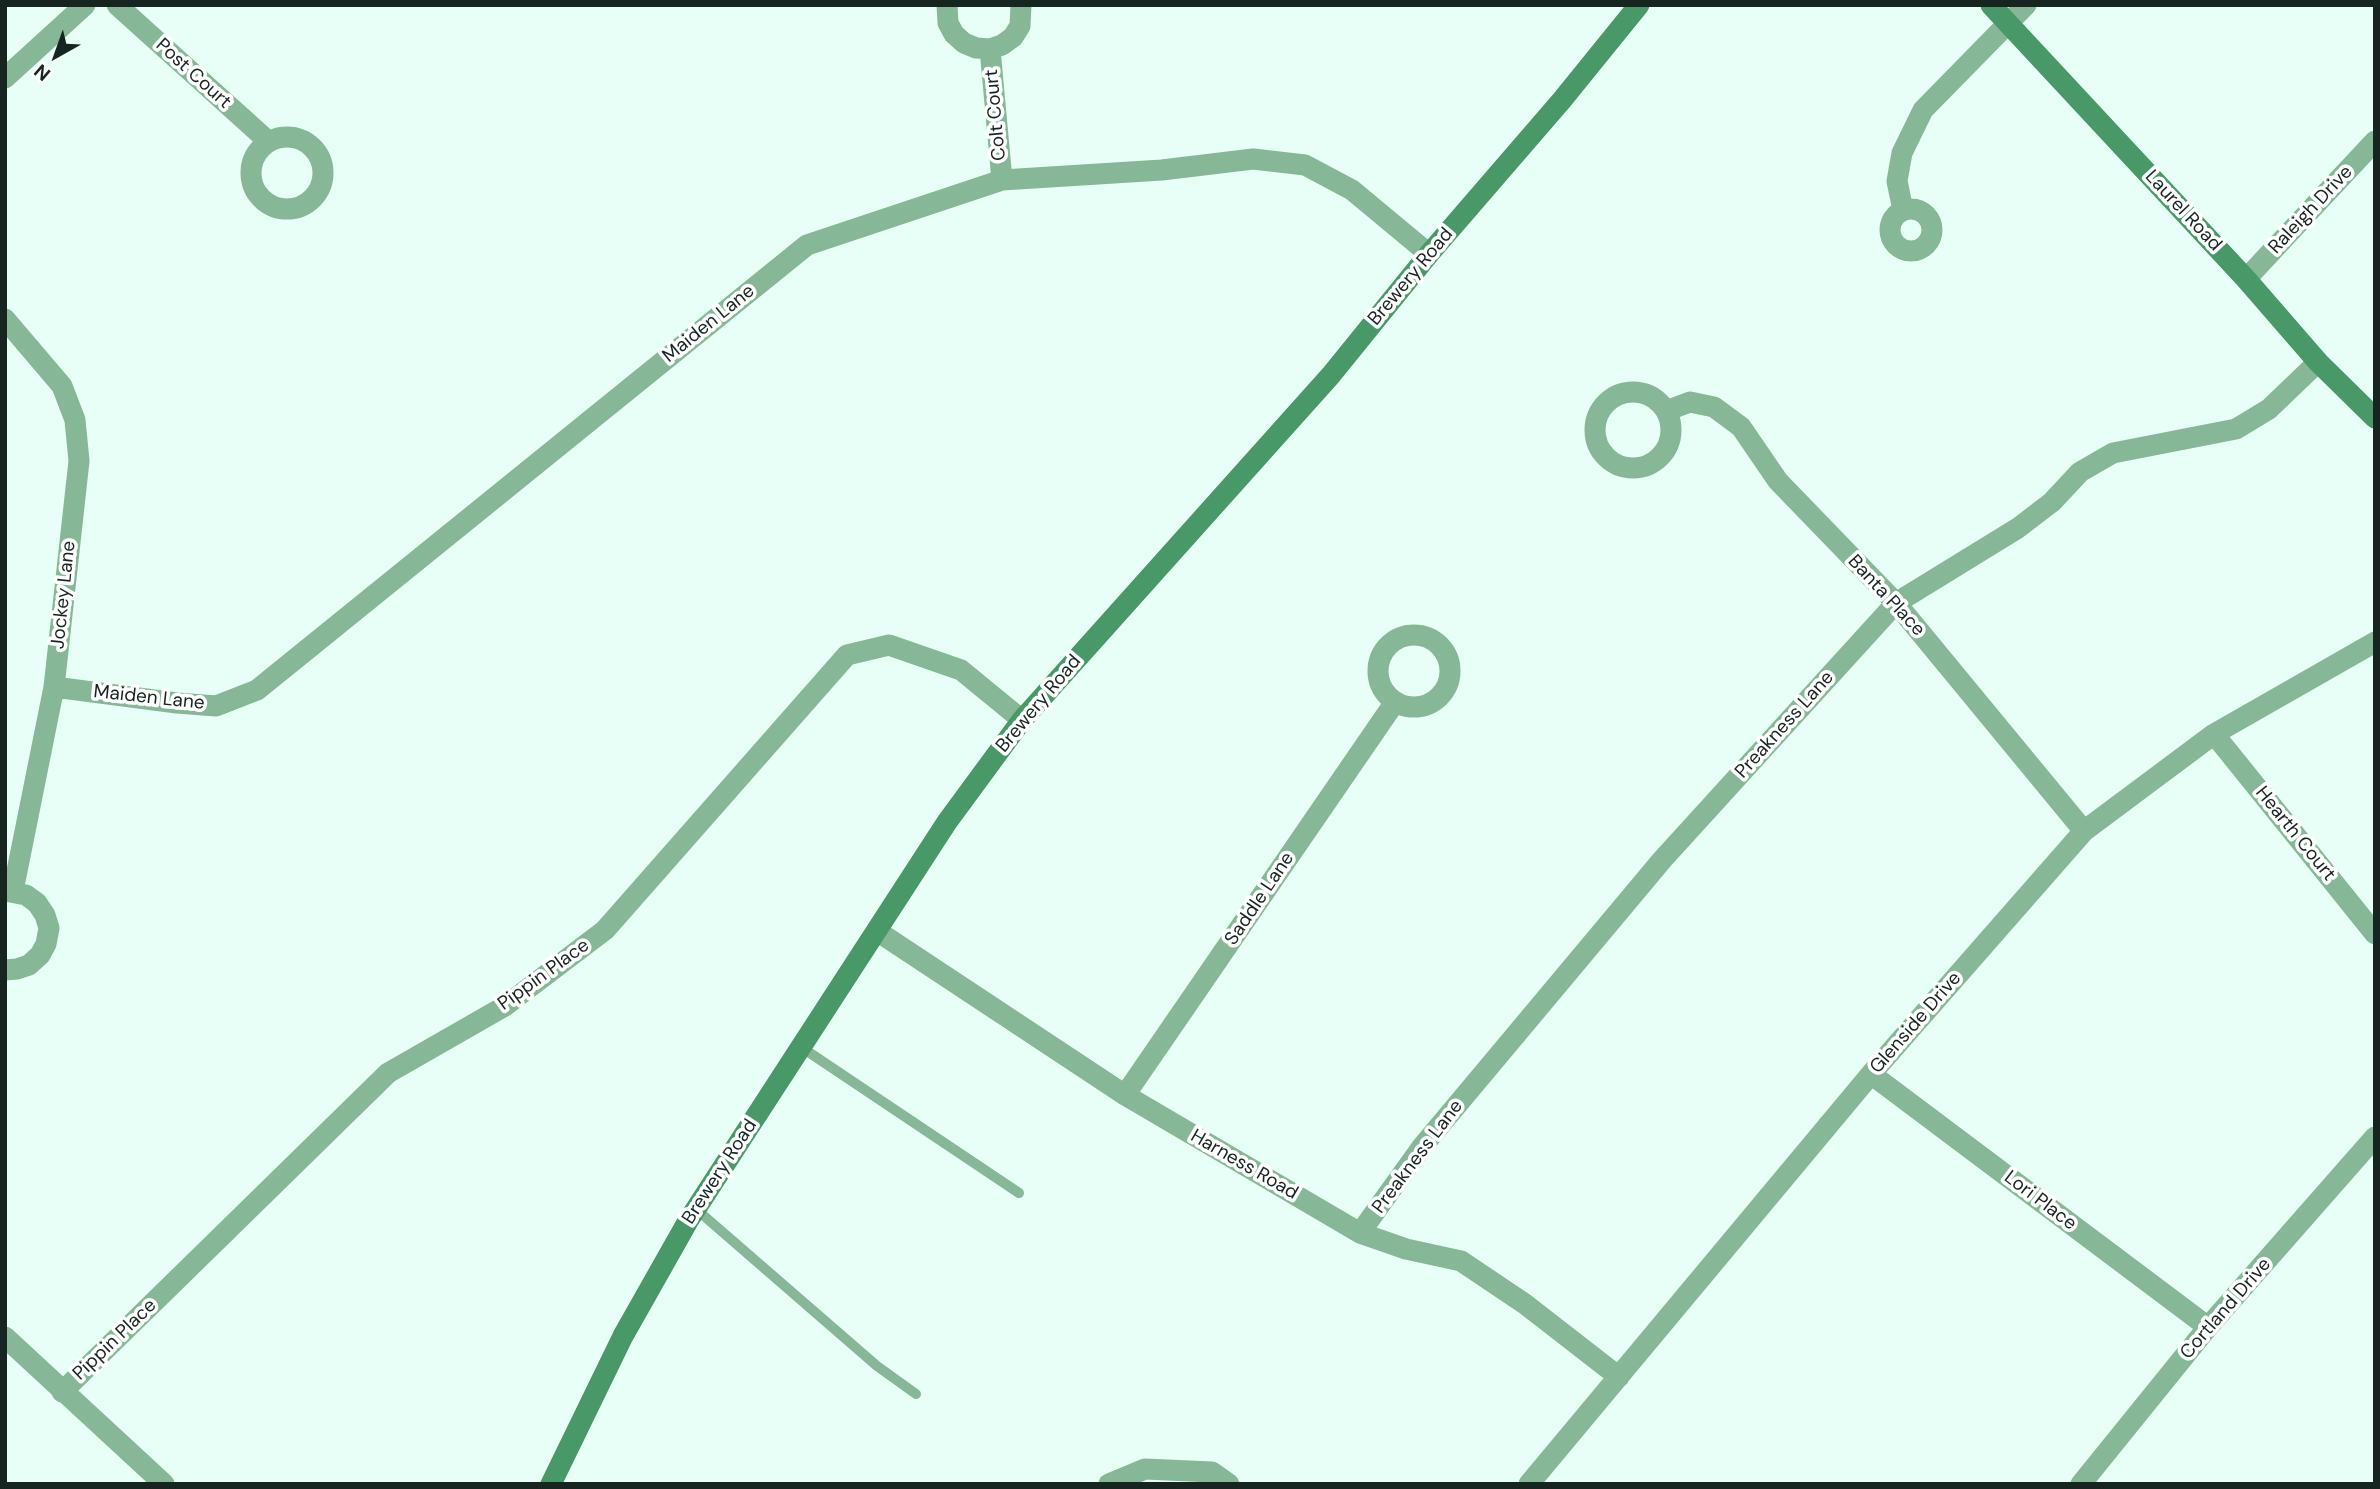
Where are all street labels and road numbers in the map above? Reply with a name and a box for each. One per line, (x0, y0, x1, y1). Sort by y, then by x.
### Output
street label: Post Court (151, 34, 235, 114)
street label: Colt Court (981, 68, 1011, 162)
street label: Raleigh Drive (2264, 161, 2358, 259)
street label: Laurel Road (2140, 166, 2226, 256)
street label: Brewery Road (1364, 224, 1458, 330)
street label: Maiden Lane (658, 280, 760, 368)
street label: Jockey Lane (47, 540, 81, 650)
street label: Banta Place (1843, 551, 1929, 641)
street label: Brewery Road (992, 651, 1086, 757)
street label: Preakness Lane (1731, 667, 1839, 783)
street label: Maiden Lane (92, 681, 206, 715)
street label: Hearth Court (2250, 782, 2340, 886)
street label: Saddle Lane (1221, 848, 1299, 950)
street label: Pippin Place (494, 934, 594, 1016)
street label: Glenside Drive (1866, 968, 1966, 1078)
street label: Preakness Lane (1368, 1096, 1468, 1218)
street label: Brewery Road (678, 1115, 762, 1229)
street label: Harness Road (1186, 1125, 1302, 1205)
street label: Lori Place (1999, 1166, 2081, 1236)
street label: Cortland Drive (2176, 1254, 2276, 1364)
street label: Pippin Place (69, 1295, 161, 1385)

